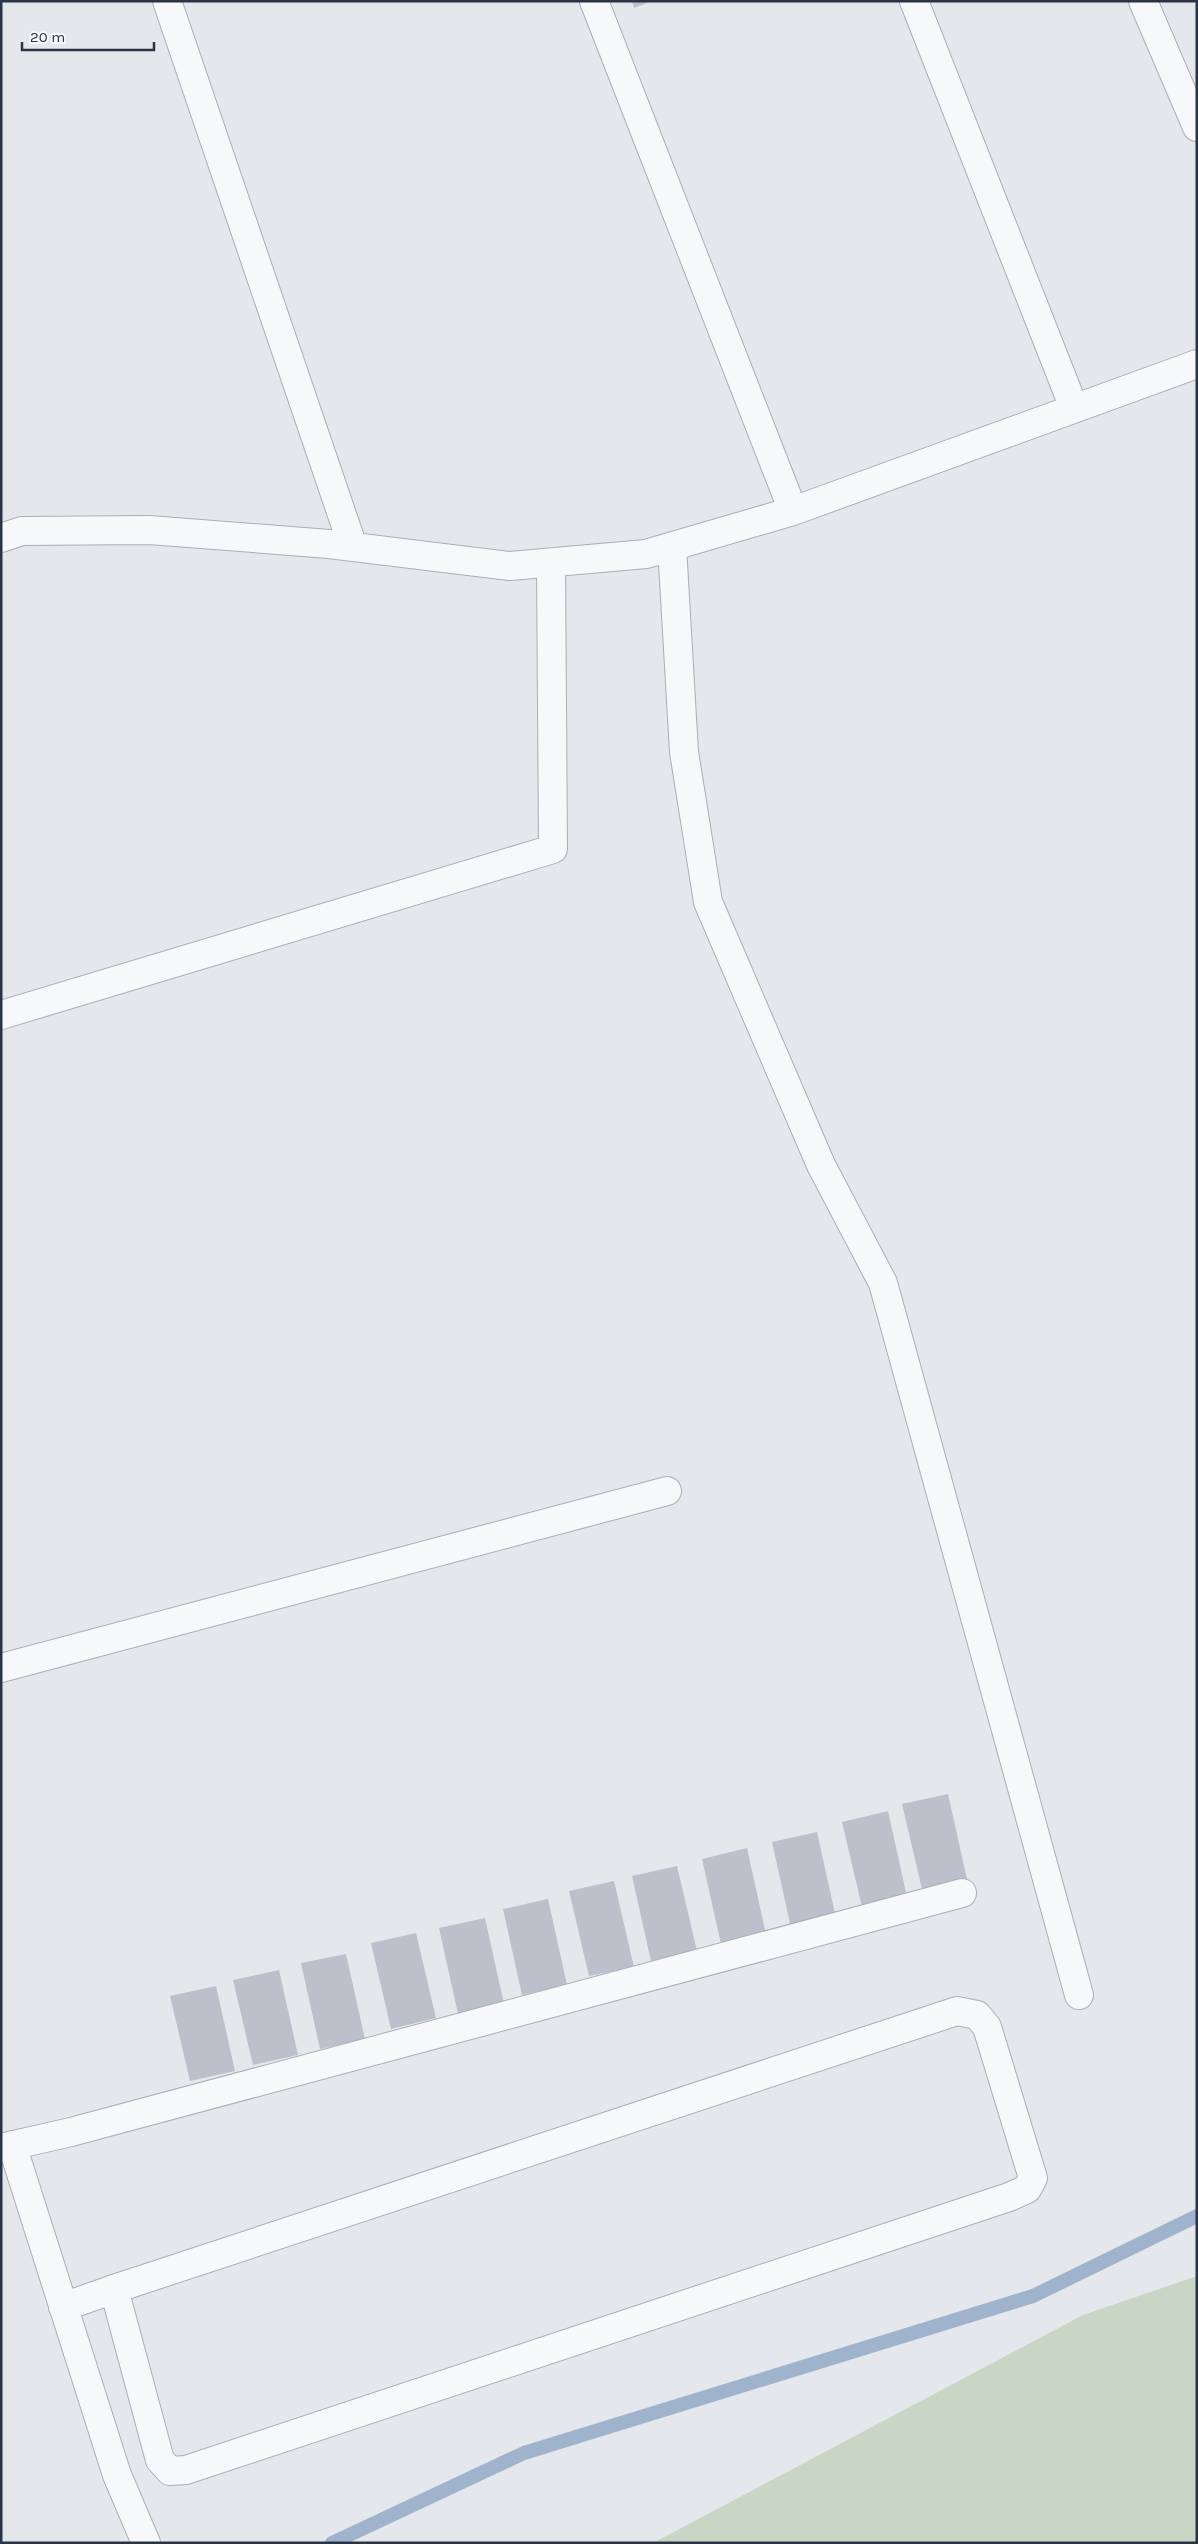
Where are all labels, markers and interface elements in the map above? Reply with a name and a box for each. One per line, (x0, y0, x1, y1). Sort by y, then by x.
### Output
scale bar (22, 20, 155, 52)
text: 20 m (30, 28, 65, 46)

